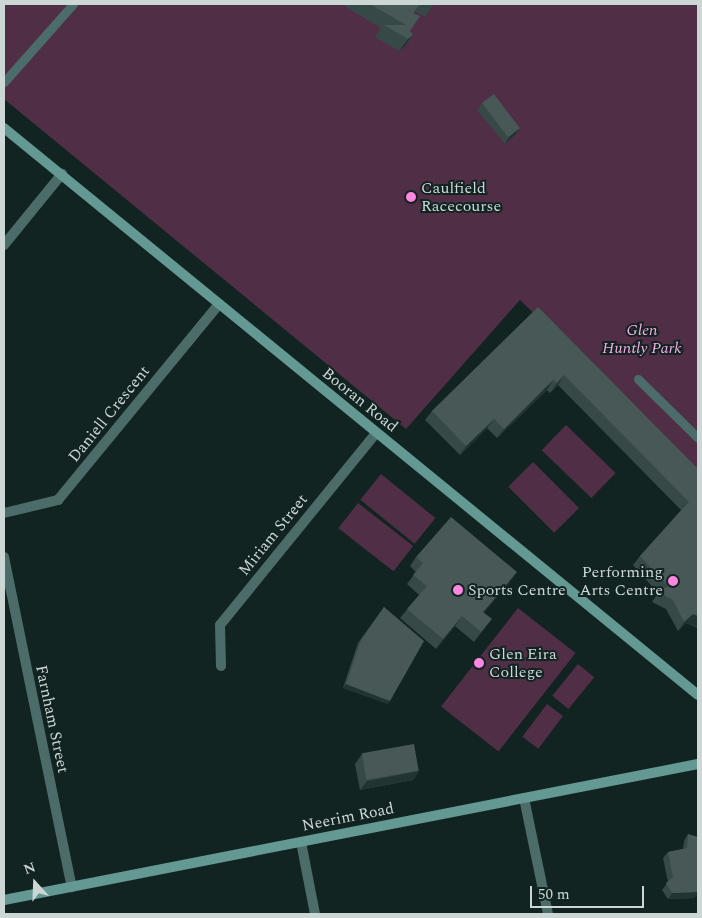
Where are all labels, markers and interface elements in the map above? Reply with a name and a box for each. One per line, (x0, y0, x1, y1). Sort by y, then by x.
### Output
place label: Caulfield Racecourse (421, 178, 501, 216)
marker: Caulfield Racecourse (405, 191, 417, 203)
park label: Glen Huntly Park (602, 320, 682, 358)
street label: Daniell Crescent (64, 362, 154, 466)
street label: Booran Road (318, 364, 402, 436)
street label: Miriam Street (234, 490, 312, 580)
place label: Performing Arts Centre (579, 562, 663, 600)
marker: Performing Arts Centre (667, 575, 679, 587)
place label: Sports Centre (468, 580, 566, 600)
marker: Sports Centre (452, 584, 464, 596)
place label: Glen Eira College (489, 644, 557, 682)
marker: Glen Eira College (473, 657, 485, 669)
street label: Farnham Street (31, 663, 73, 775)
street label: Neerim Road (300, 799, 396, 835)
text: N (21, 857, 39, 880)
north arrow (10, 858, 60, 908)
scale bar (532, 876, 646, 908)
text: 50 m (538, 883, 570, 906)

